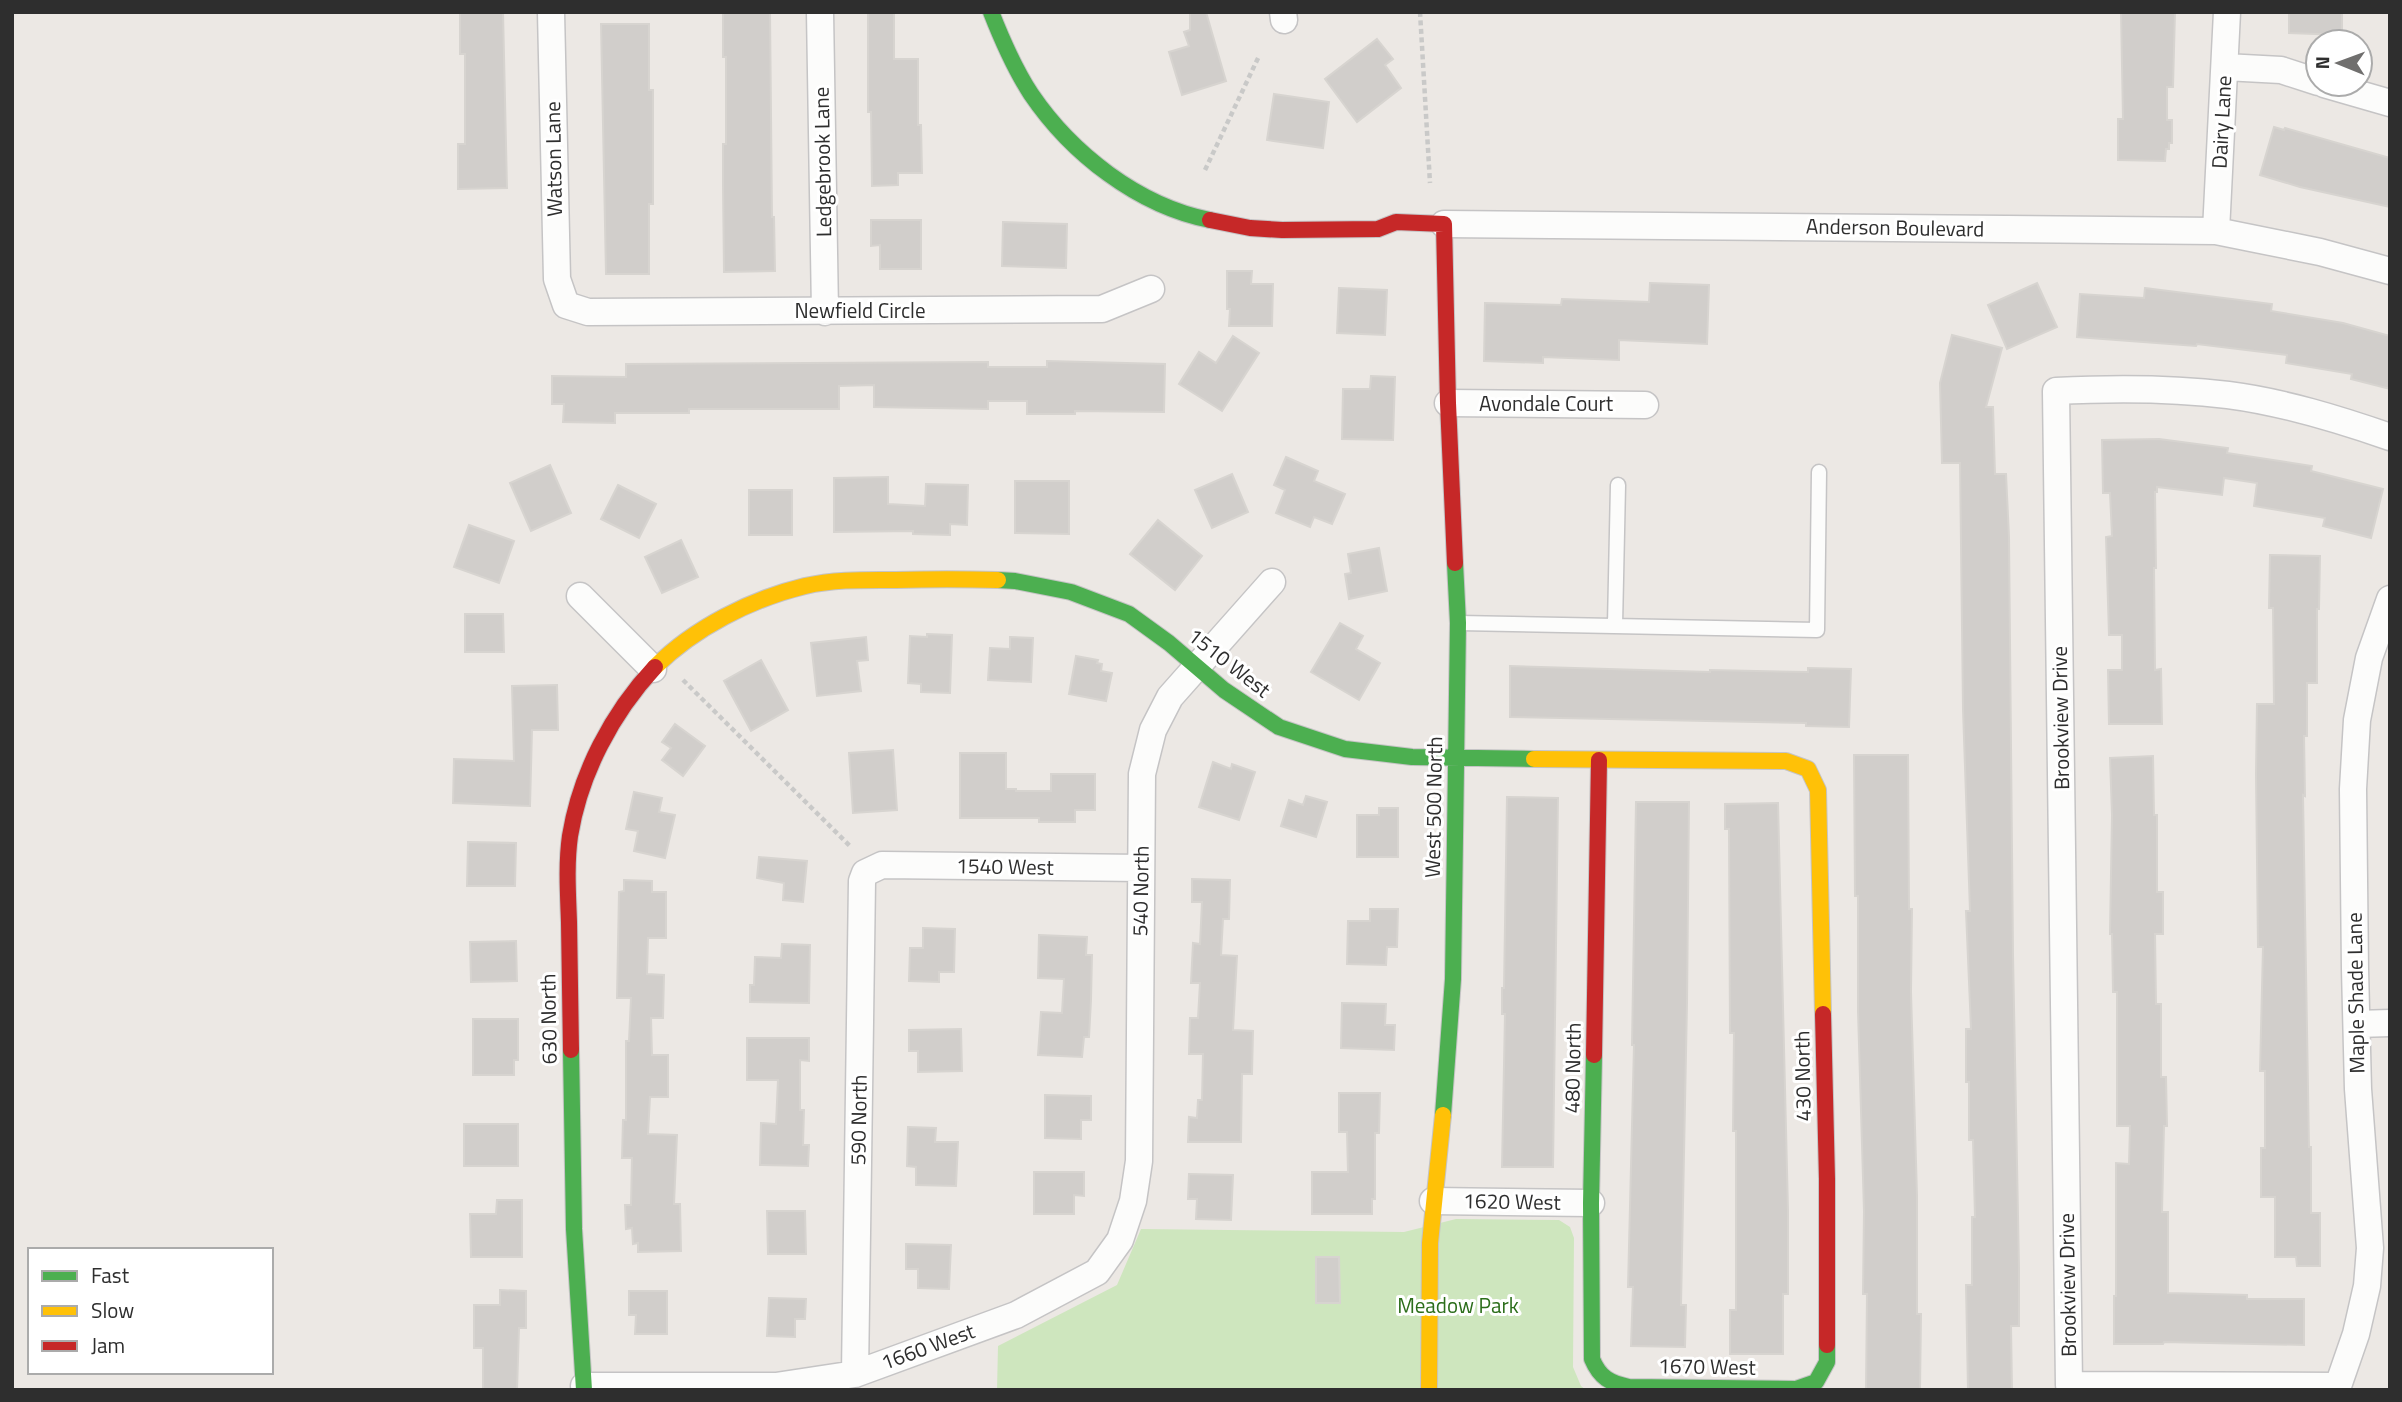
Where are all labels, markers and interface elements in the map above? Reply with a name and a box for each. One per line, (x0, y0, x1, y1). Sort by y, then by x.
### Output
north arrow (2304, 28, 2374, 98)
text: N (2307, 56, 2336, 70)
street label: Dairy Lane (2203, 75, 2239, 169)
street label: Ledgebrook Lane (805, 86, 839, 238)
street label: Watson Lane (536, 101, 570, 217)
street label: Anderson Boulevard (1805, 209, 1985, 245)
street label: Newfield Circle (794, 294, 926, 326)
street label: Avondale Court (1479, 387, 1614, 419)
street label: 1510 West (1181, 620, 1278, 705)
street label: Brookview Drive (2043, 646, 2077, 790)
street label: West 500 North (1416, 736, 1450, 878)
street label: 540 North (1123, 845, 1157, 937)
street label: 1540 West (956, 849, 1055, 883)
street label: Maple Shade Lane (2338, 912, 2372, 1074)
street label: 630 North (531, 973, 565, 1065)
street label: 480 North (1555, 1022, 1589, 1114)
street label: 430 North (1785, 1030, 1819, 1122)
street label: 590 North (841, 1074, 875, 1166)
street label: 1620 West (1463, 1184, 1562, 1218)
street label: Brookview Drive (2050, 1213, 2084, 1357)
legend (28, 1248, 273, 1374)
text: Fast (91, 1259, 130, 1291)
park label: Meadow Park (1397, 1289, 1519, 1321)
text: Slow (91, 1294, 134, 1326)
street label: 1660 West (876, 1314, 980, 1378)
text: Jam (91, 1329, 125, 1361)
street label: 1670 West (1658, 1349, 1757, 1383)

